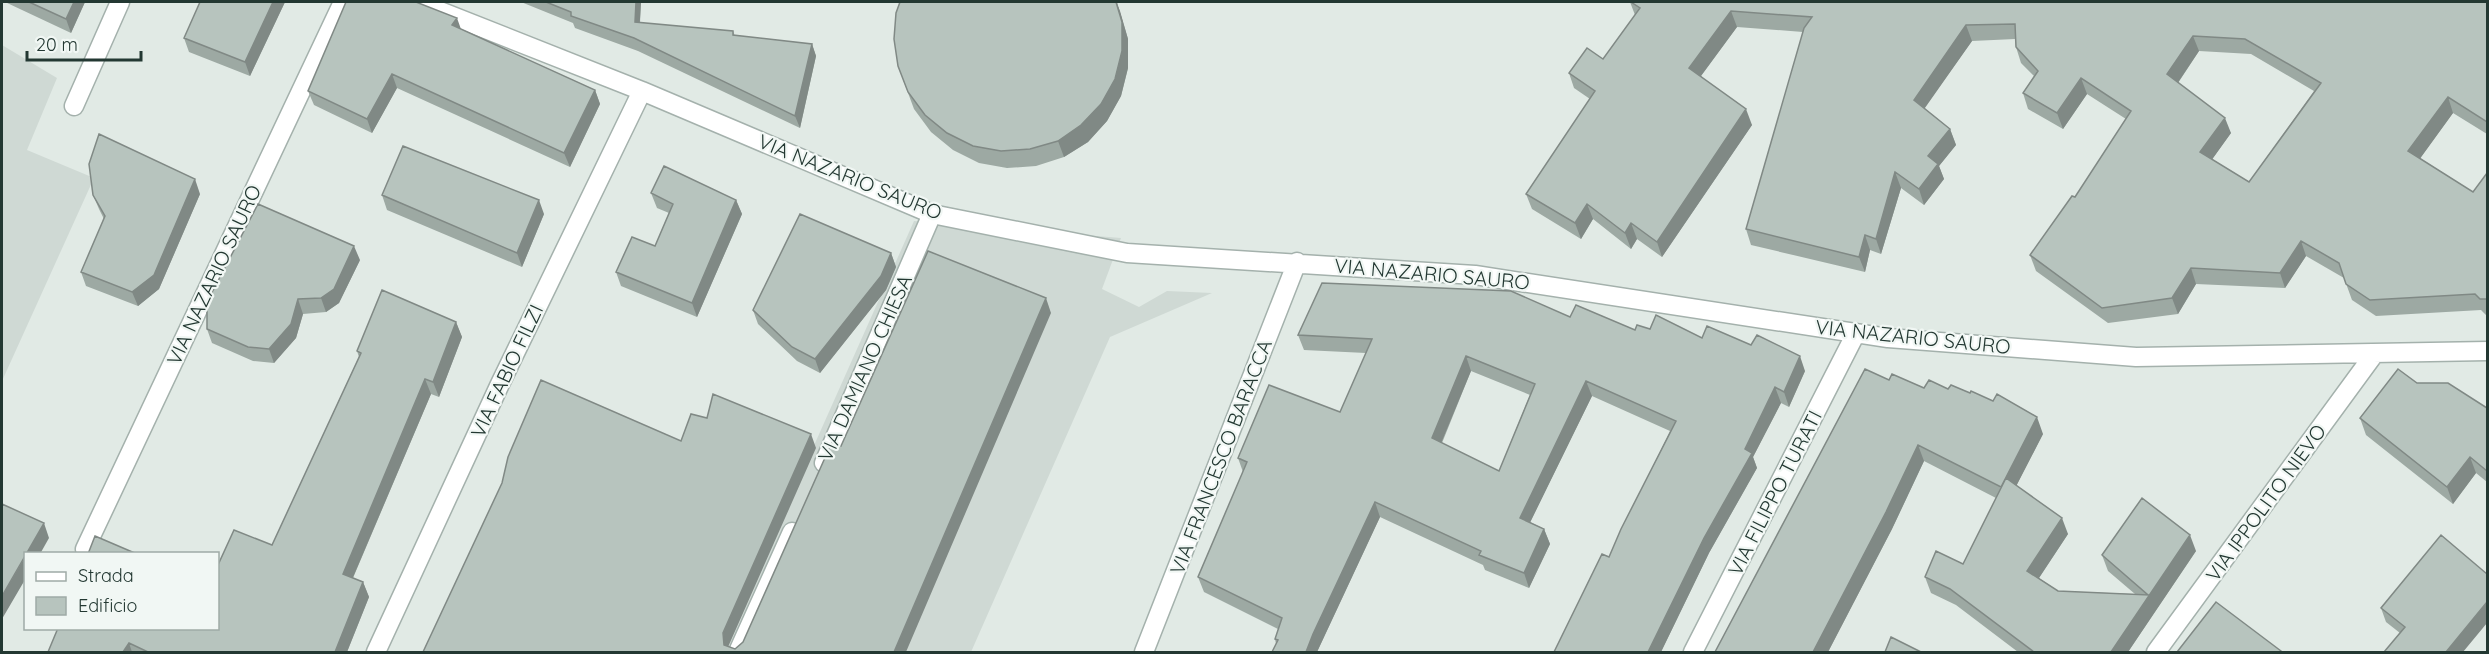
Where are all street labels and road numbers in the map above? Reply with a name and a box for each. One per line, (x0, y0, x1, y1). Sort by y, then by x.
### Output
street label: VIA NAZARIO SAURO (755, 128, 946, 225)
street label: VIA NAZARIO SAURO (161, 181, 266, 369)
street label: VIA NAZARIO SAURO (1333, 253, 1531, 294)
street label: VIA DAMIANO CHIESA (812, 271, 917, 465)
street label: VIA FABIO FILZI (465, 300, 548, 441)
street label: VIA NAZARIO SAURO (1814, 314, 2012, 359)
street label: VIA FRANCESCO BARACCA (1164, 336, 1277, 578)
street label: VIA FILIPPO TURATI (1722, 406, 1827, 580)
street label: VIA IPPOLITO NIEVO (2200, 419, 2331, 586)

